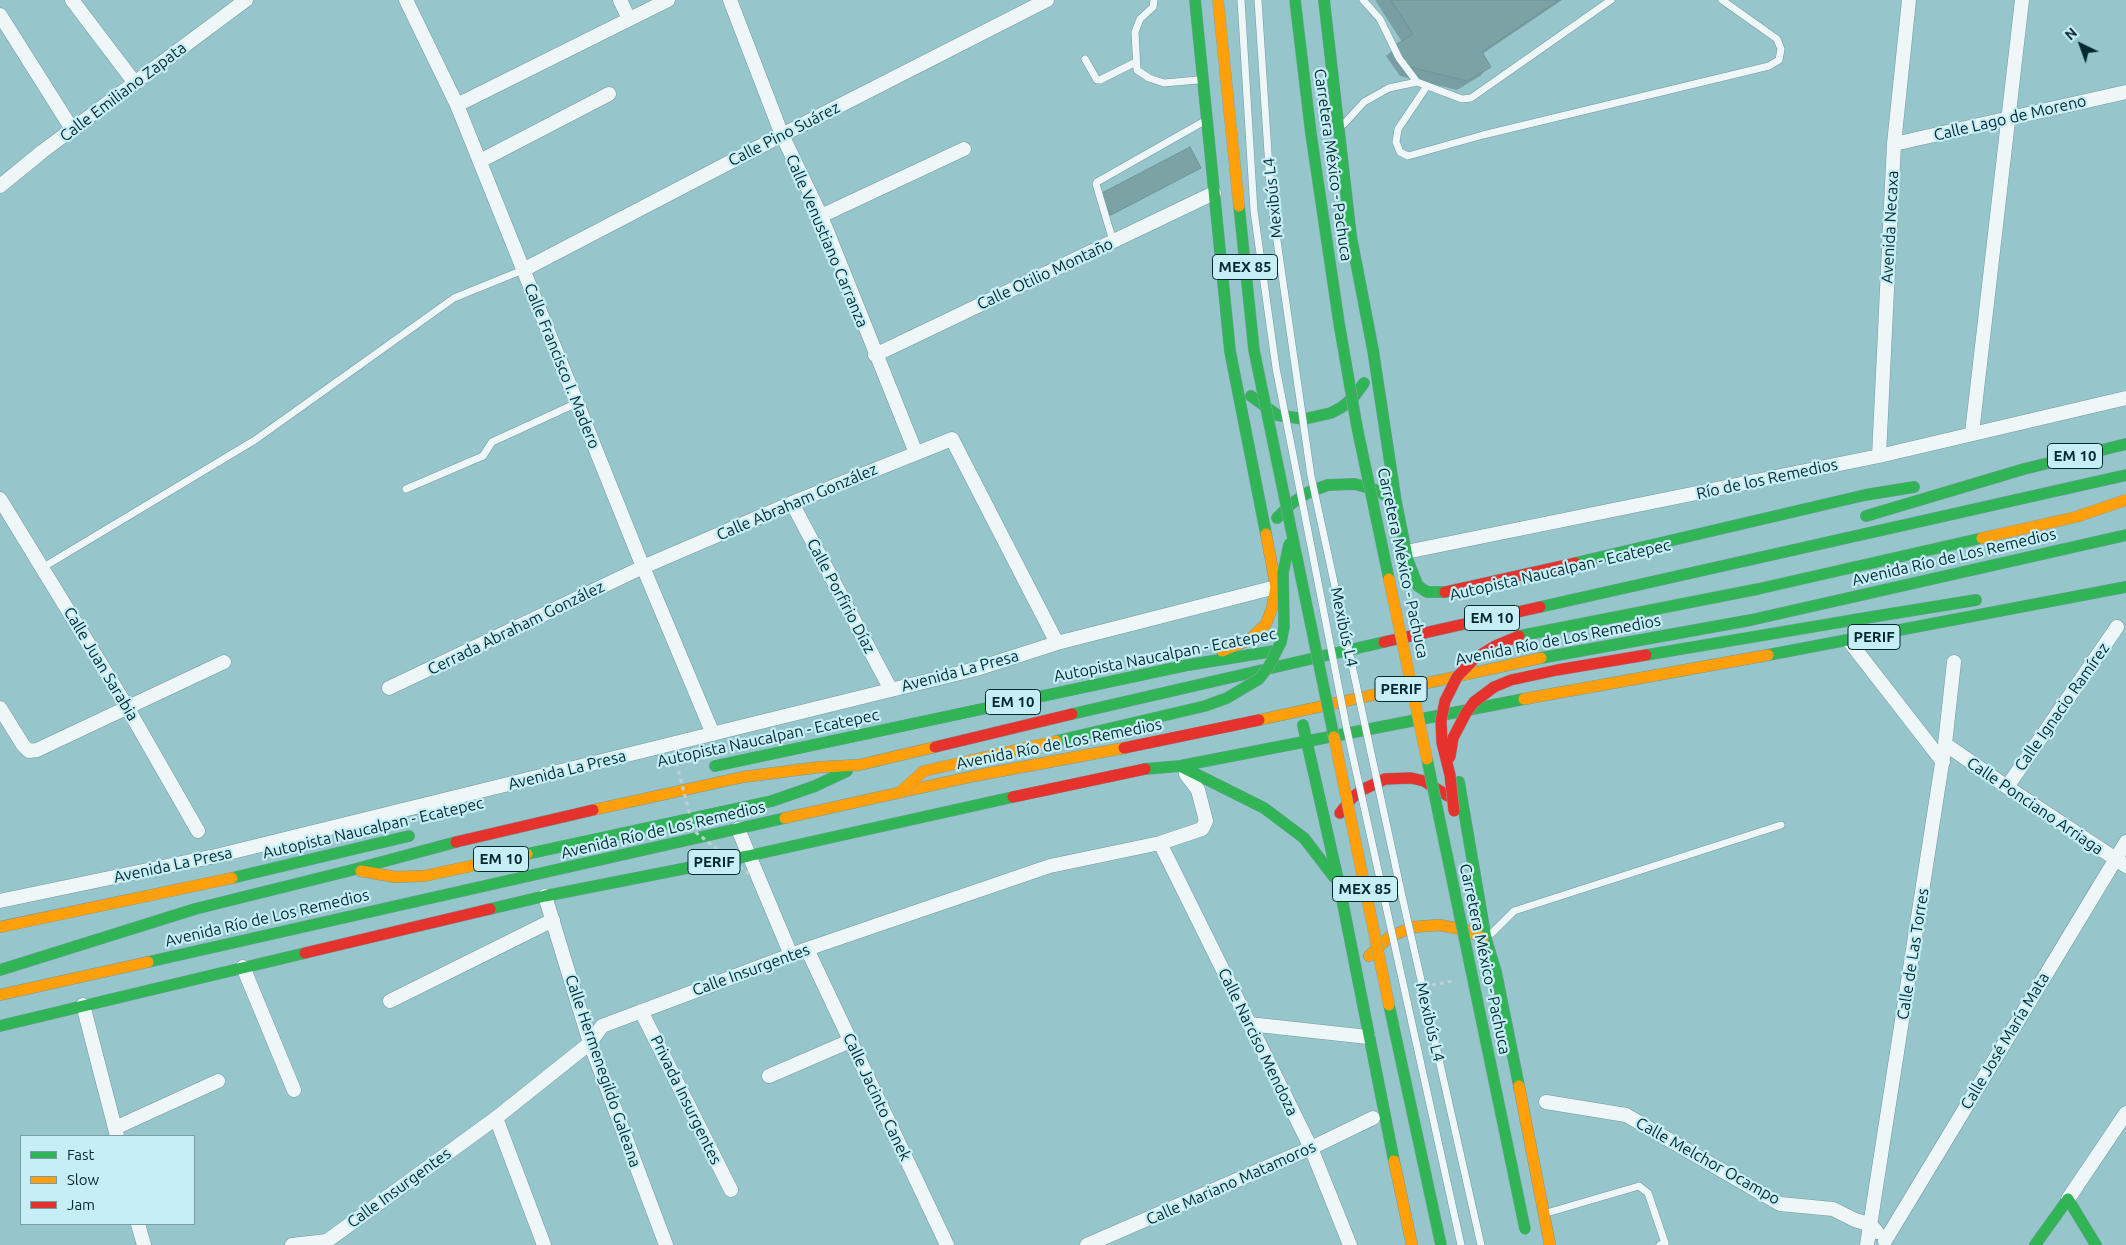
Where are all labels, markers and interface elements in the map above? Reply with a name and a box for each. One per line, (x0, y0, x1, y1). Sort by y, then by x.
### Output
north arrow (2056, 20, 2106, 70)
text: N (2062, 24, 2080, 43)
street label: Calle Emiliano Zapata (56, 38, 190, 146)
street label: Carretera México - Pachuca (1310, 67, 1356, 263)
street label: Calle Lago de Moreno (1932, 91, 2088, 145)
street label: Calle Pino Suárez (725, 98, 843, 170)
street label: Calle Venustiano Carranza (782, 152, 872, 330)
street label: Mexibús L4 (1259, 157, 1287, 239)
street label: Avenida Necaxa (1877, 170, 1903, 284)
street label: Calle Otilio Montaño (974, 234, 1116, 314)
road number: MEX 85 (1212, 254, 1278, 280)
street label: Calle Francisco I. Madero (520, 281, 604, 451)
road number: EM 10 (2048, 444, 2102, 468)
street label: Río de los Remedios (1695, 455, 1839, 503)
street label: Calle Abraham González (714, 459, 880, 545)
street label: Carretera México - Pachuca (1373, 466, 1433, 660)
street label: Avenida Río de Los Remedios (1850, 524, 2058, 590)
street label: Calle Porfirio Díaz (803, 535, 879, 657)
street label: Autopista Naucalpan - Ecatepec (1448, 535, 1672, 605)
street label: Cerrada Abraham González (425, 577, 607, 679)
street label: Mexibús L4 (1326, 585, 1362, 669)
street label: Calle Juan Sarabia (59, 604, 143, 724)
road number: EM 10 (1464, 606, 1520, 630)
street label: Avenida Río de Los Remedios (1454, 611, 1662, 669)
street label: Autopista Naucalpan - Ecatepec (1052, 624, 1278, 686)
road number: PERIF (1848, 624, 1900, 650)
street label: Calle Ignacio Ramírez (2011, 639, 2113, 775)
street label: Avenida La Presa (899, 646, 1021, 696)
road number: PERIF (1375, 676, 1427, 702)
road number: EM 10 (986, 690, 1040, 714)
street label: Autopista Naucalpan - Ecatepec (655, 705, 881, 771)
street label: Avenida Río de Los Remedios (955, 715, 1163, 773)
street label: Avenida La Presa (506, 746, 628, 794)
street label: Calle Ponciano Arriaga (1963, 753, 2107, 859)
street label: Autopista Naucalpan - Ecatepec (261, 793, 485, 863)
street label: Avenida Río de Los Remedios (559, 797, 767, 863)
street label: Avenida La Presa (112, 843, 234, 887)
road number: EM 10 (474, 846, 528, 872)
road number: PERIF (688, 850, 740, 874)
street label: Carretera México - Pachuca (1455, 862, 1515, 1056)
road number: MEX 85 (1332, 876, 1398, 902)
street label: Avenida Río de Los Remedios (163, 885, 371, 951)
street label: Calle de Las Torres (1893, 887, 1933, 1021)
street label: Calle Insurgentes (690, 940, 812, 1000)
street label: Calle Narciso Mendoza (1214, 965, 1302, 1119)
street label: Calle José María Mata (1957, 969, 2053, 1113)
street label: Calle Hermenegildo Galeana (561, 972, 645, 1170)
street label: Mexibús L4 (1412, 980, 1448, 1064)
street label: Calle Jacinto Canek (839, 1030, 915, 1164)
street label: Privada Insurgentes (646, 1032, 726, 1168)
street label: Calle Melchor Ocampo (1632, 1113, 1784, 1209)
legend (20, 1135, 195, 1225)
street label: Calle Mariano Matamoros (1143, 1137, 1319, 1229)
street label: Calle Insurgentes (343, 1144, 455, 1232)
text: Fast (67, 1146, 94, 1163)
text: Slow (67, 1171, 99, 1188)
text: Jam (67, 1196, 95, 1213)

